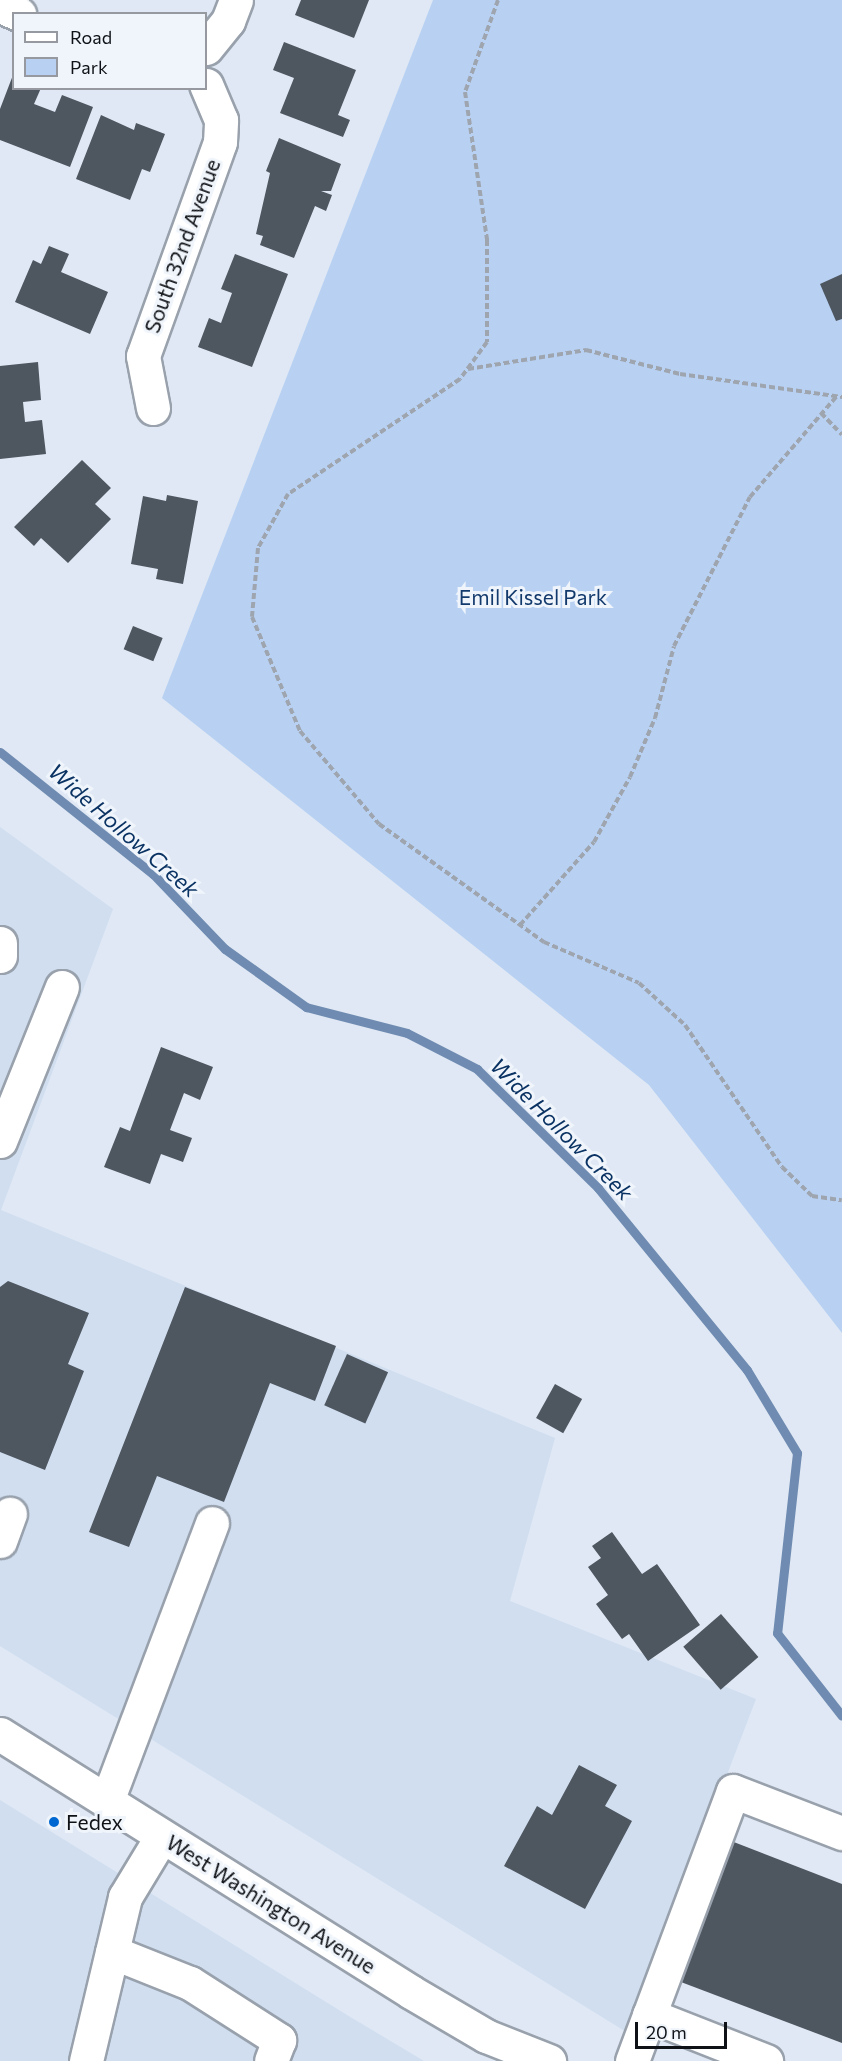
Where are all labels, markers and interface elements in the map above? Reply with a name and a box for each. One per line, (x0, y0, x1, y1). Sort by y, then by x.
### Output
legend (12, 12, 207, 90)
text: Road (70, 26, 112, 48)
text: Park (70, 56, 108, 78)
street label: South 32nd Avenue (139, 156, 225, 336)
park label: Emil Kissel Park (459, 584, 607, 610)
water label: Wide Hollow Creek (44, 758, 204, 902)
water label: Wide Hollow Creek (485, 1052, 639, 1206)
place label: Fedex (66, 1809, 123, 1835)
marker: Fedex (47, 1815, 61, 1829)
street label: West Washington Avenue (162, 1829, 380, 1979)
scale bar (638, 2010, 730, 2048)
text: 20 m (646, 2021, 687, 2043)

